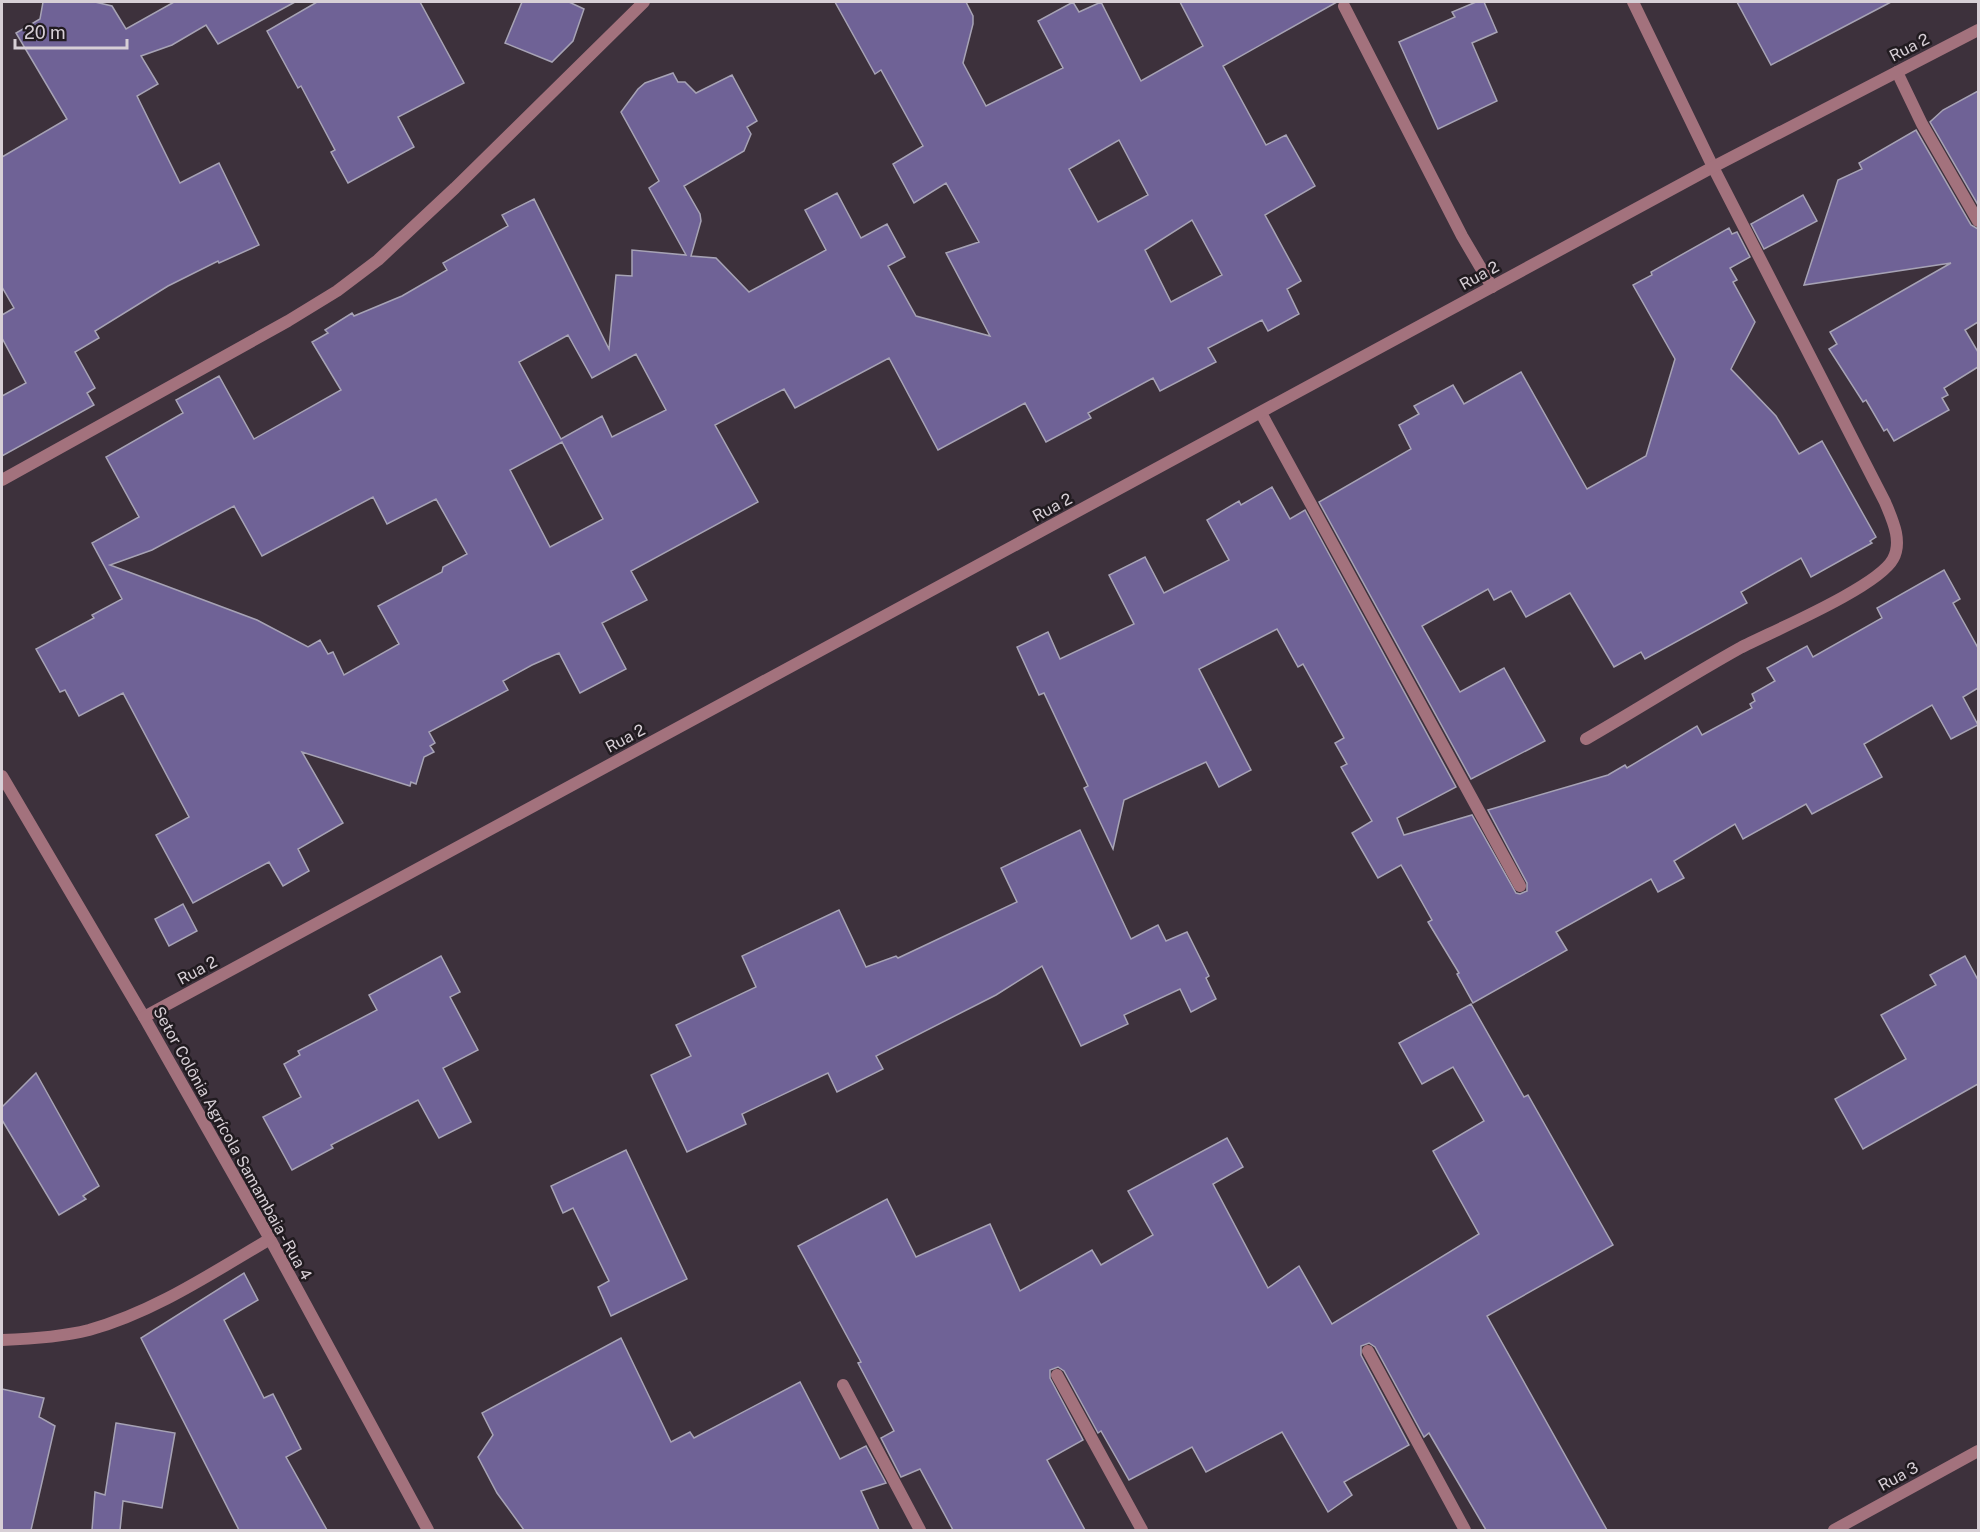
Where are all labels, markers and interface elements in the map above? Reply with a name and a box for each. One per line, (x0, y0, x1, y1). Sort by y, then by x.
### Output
scale bar (15, 12, 128, 50)
text: 20 m (24, 22, 66, 43)
street label: Rua 2 (1886, 29, 1932, 66)
street label: Rua 2 (1456, 257, 1502, 294)
street label: Rua 2 (1029, 489, 1075, 526)
street label: Rua 2 (602, 720, 648, 757)
street label: Rua 2 (174, 952, 220, 989)
street label: Setor Colônia Agrícola Samambaia - Rua 4 (149, 1003, 316, 1283)
street label: Rua 3 (1875, 1458, 1922, 1495)

